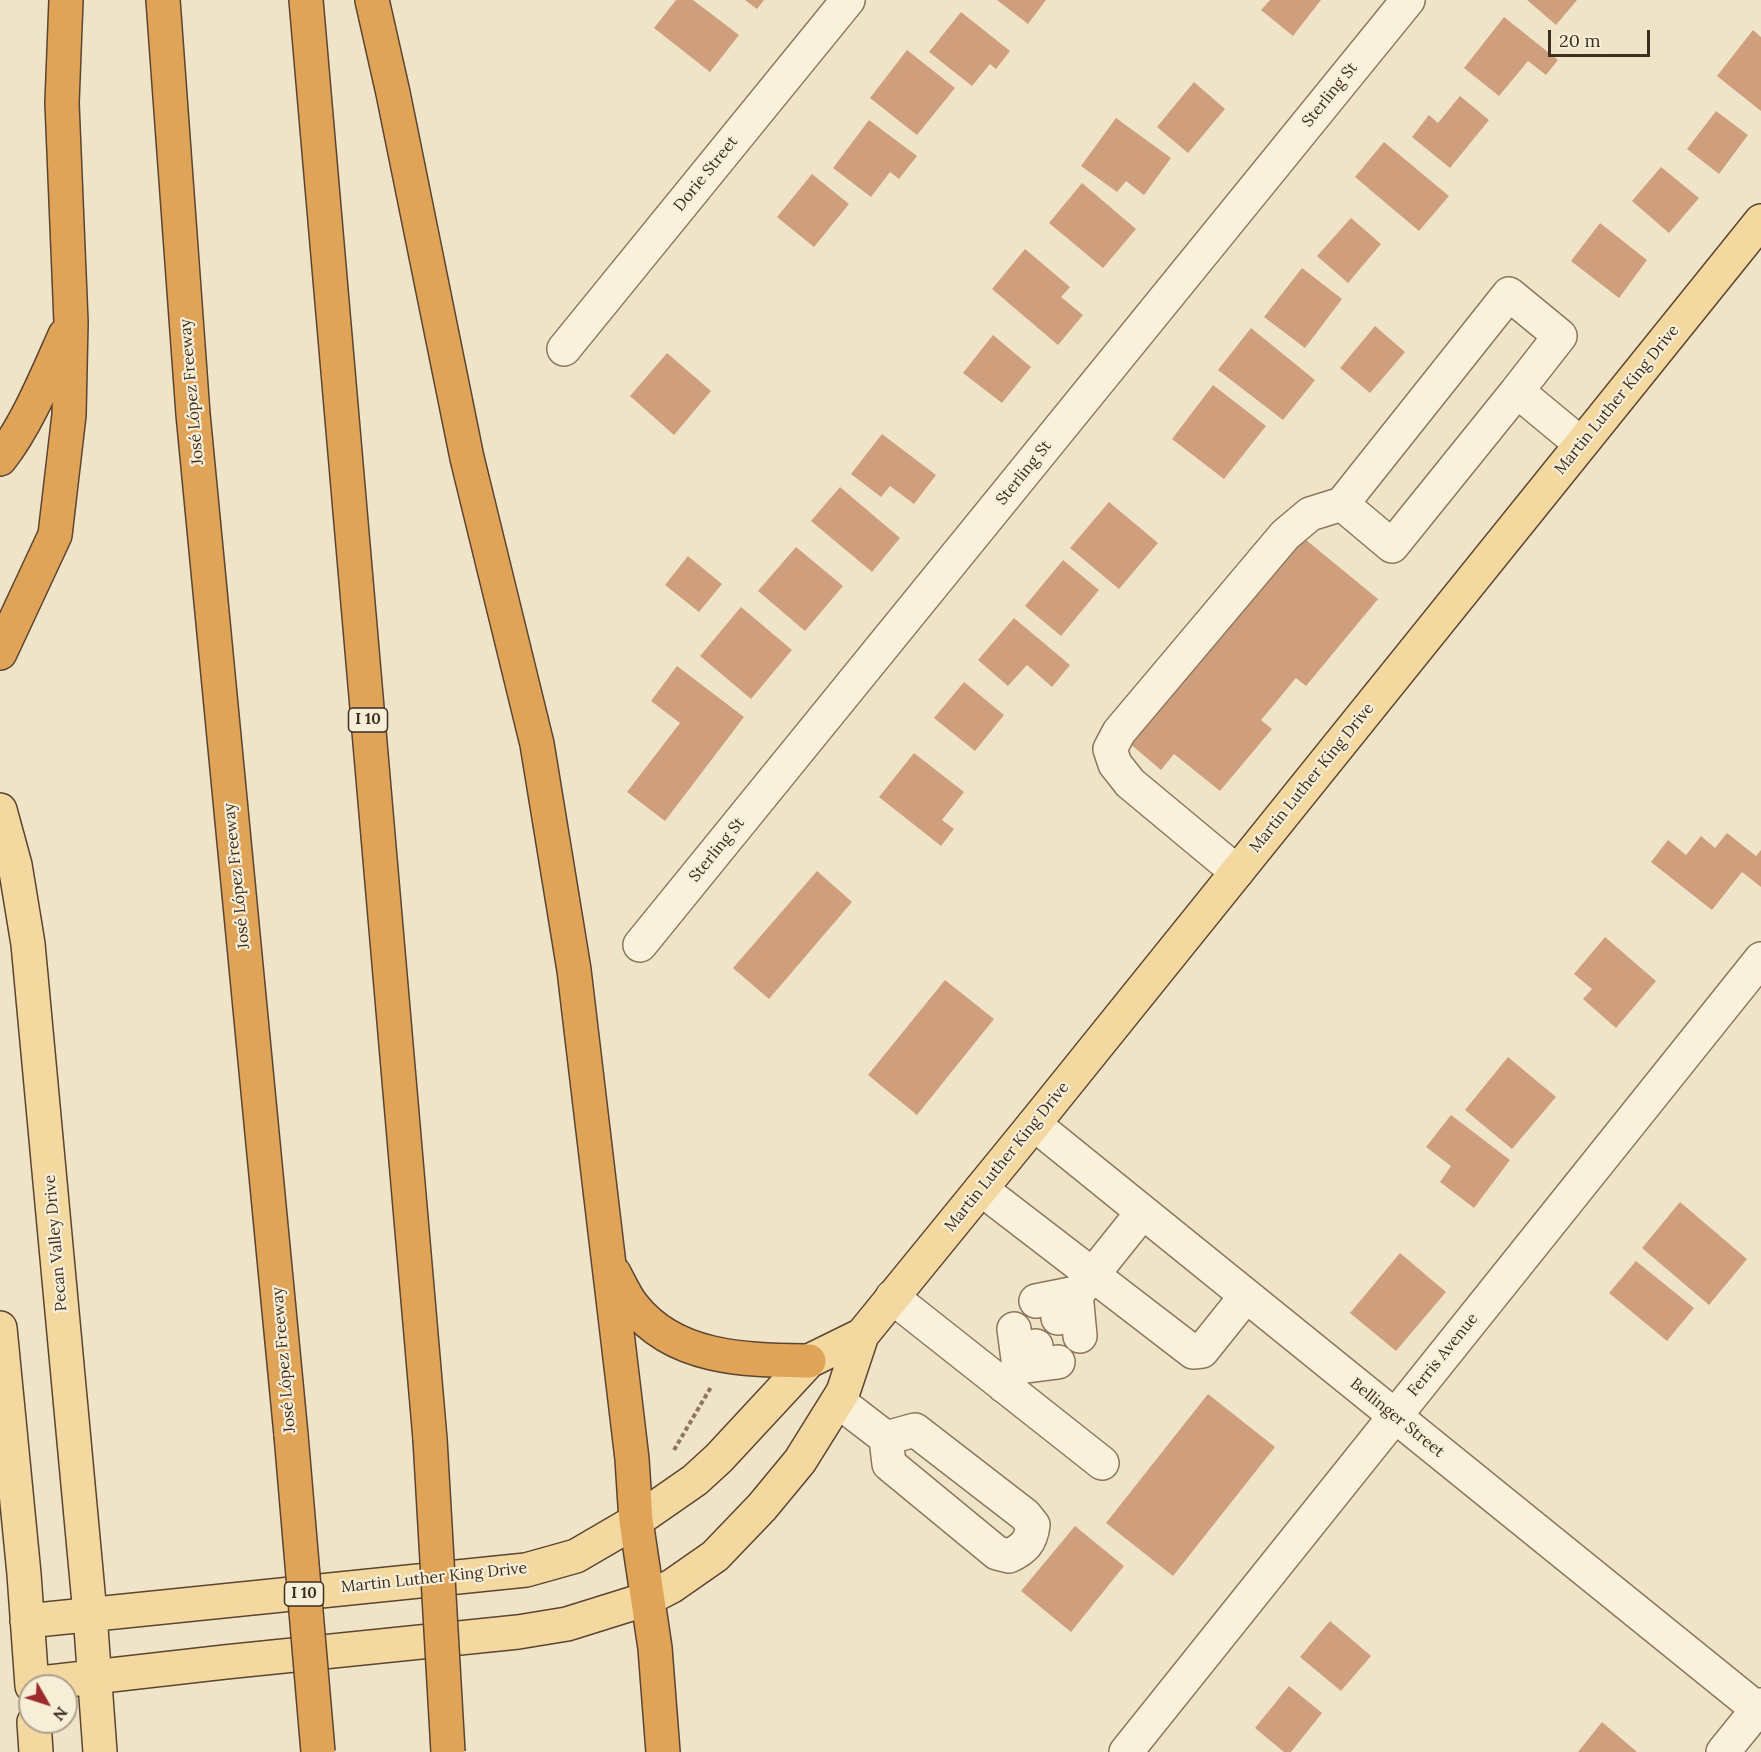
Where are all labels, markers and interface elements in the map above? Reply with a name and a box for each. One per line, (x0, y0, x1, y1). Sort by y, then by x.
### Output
scale bar (1551, 18, 1653, 56)
text: 20 m (1559, 29, 1601, 52)
street label: Sterling St (1298, 59, 1362, 131)
street label: Dorie Street (670, 133, 742, 215)
street label: José López Freeway (176, 318, 208, 466)
street label: Martin Luther King Drive (1551, 321, 1683, 479)
street label: Sterling St (992, 437, 1056, 509)
street label: Martin Luther King Drive (1246, 699, 1378, 857)
road number: I 10 (348, 708, 388, 732)
street label: José López Freeway (220, 802, 254, 950)
street label: Sterling St (685, 814, 749, 886)
street label: Martin Luther King Drive (941, 1078, 1073, 1236)
street label: Pecan Valley Drive (40, 1174, 72, 1312)
street label: José López Freeway (268, 1286, 300, 1434)
street label: Ferris Avenue (1404, 1310, 1482, 1400)
street label: Bellinger Street (1346, 1374, 1448, 1462)
street label: Martin Luther King Drive (340, 1559, 528, 1597)
road number: I 10 (284, 1582, 324, 1606)
north arrow (18, 1674, 78, 1734)
text: N (49, 1703, 72, 1725)

